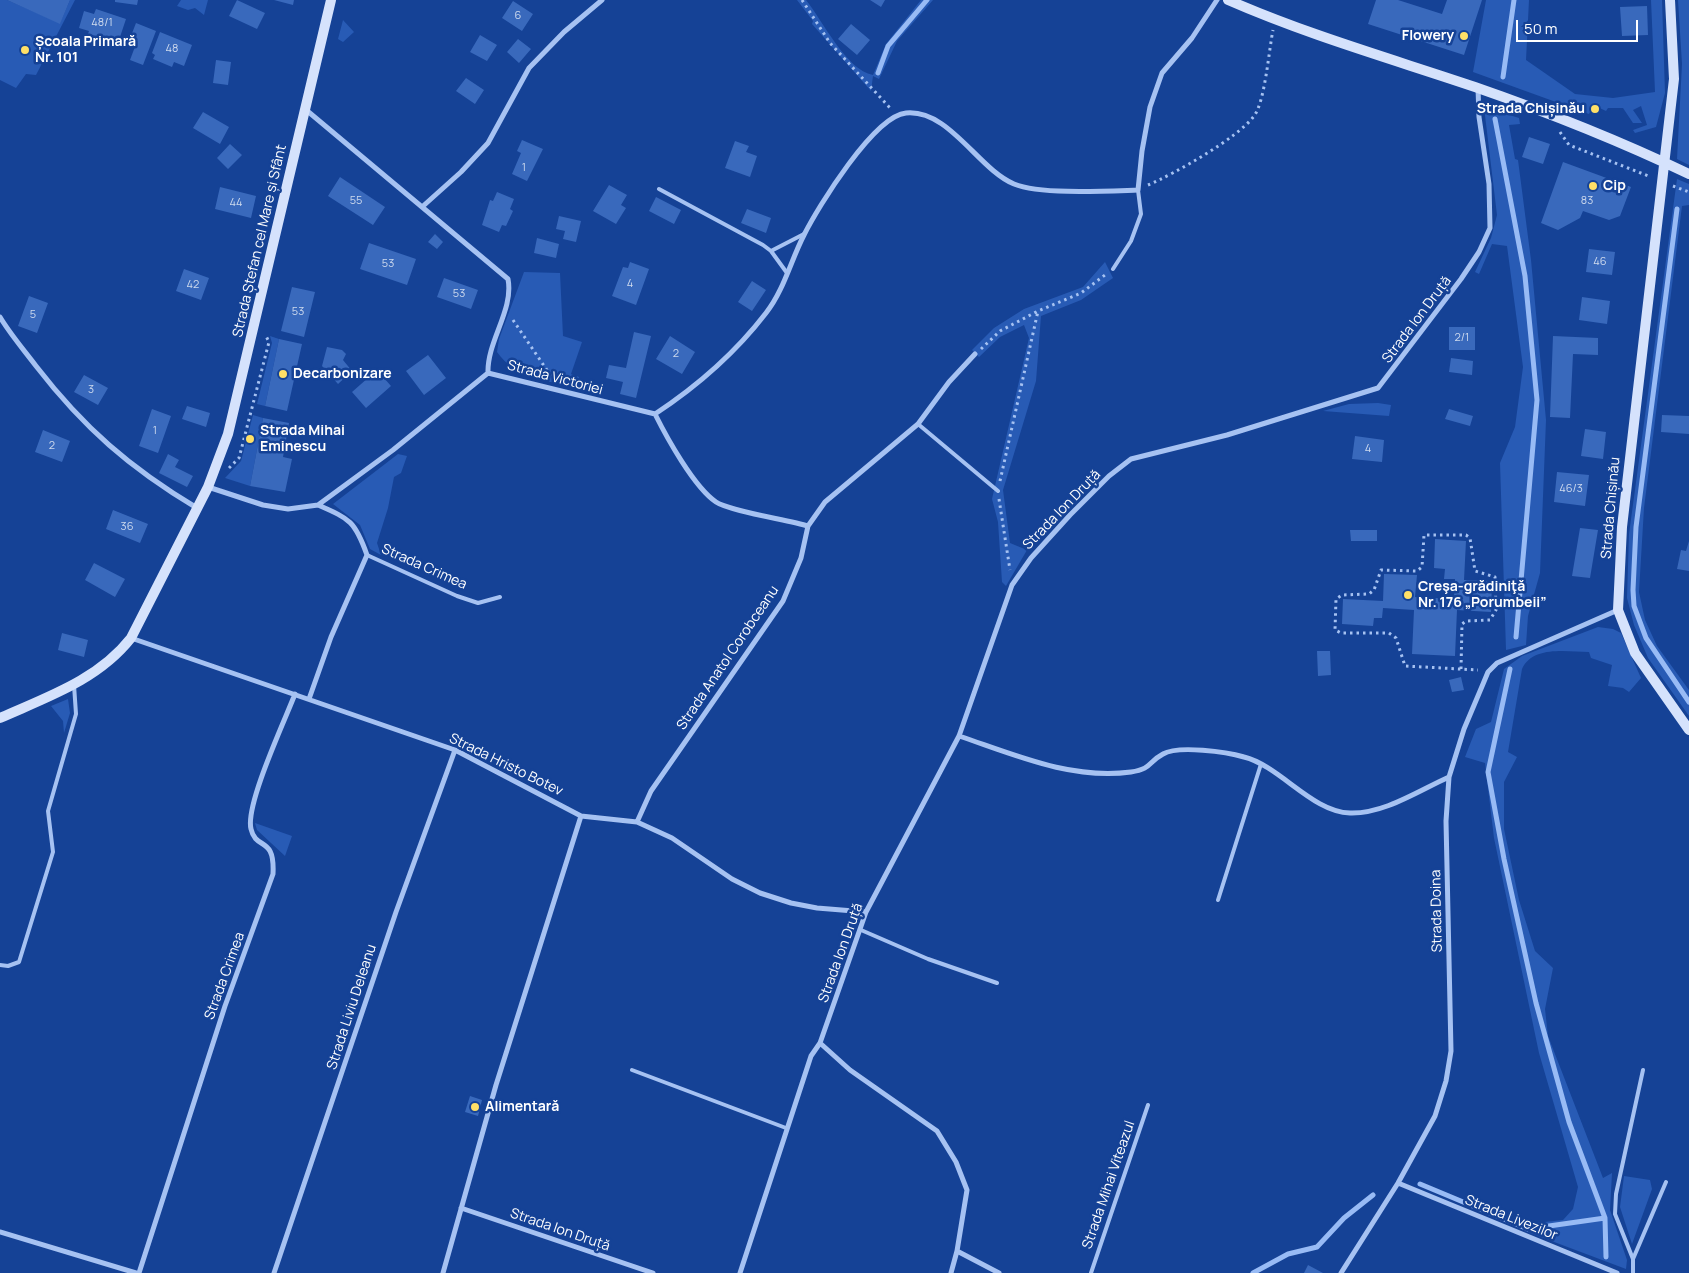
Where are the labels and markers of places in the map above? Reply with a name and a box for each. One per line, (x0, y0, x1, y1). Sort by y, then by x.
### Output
place label: Flowery (1402, 28, 1454, 44)
marker: Flowery (1458, 30, 1470, 42)
place label: Școala Primară Nr. 101 (35, 34, 136, 66)
marker: Școala Primară Nr. 101 (19, 44, 31, 56)
place label: Strada Chișinău (1477, 101, 1585, 117)
marker: Strada Chișinău (1589, 103, 1601, 115)
place label: Cip (1603, 178, 1626, 194)
marker: Cip (1587, 180, 1599, 192)
place label: Decarbonizare (293, 366, 392, 382)
marker: Decarbonizare (277, 368, 289, 380)
place label: Strada Mihai Eminescu (260, 423, 345, 456)
marker: Strada Mihai Eminescu (244, 433, 256, 445)
place label: Creşa-grădiniţă Nr. 176 „Porumbeii” (1418, 579, 1547, 612)
marker: Creşa-grădiniţă Nr. 176 „Porumbeii” (1402, 589, 1414, 601)
place label: Alimentară (485, 1099, 559, 1115)
marker: Alimentară (469, 1101, 481, 1113)

